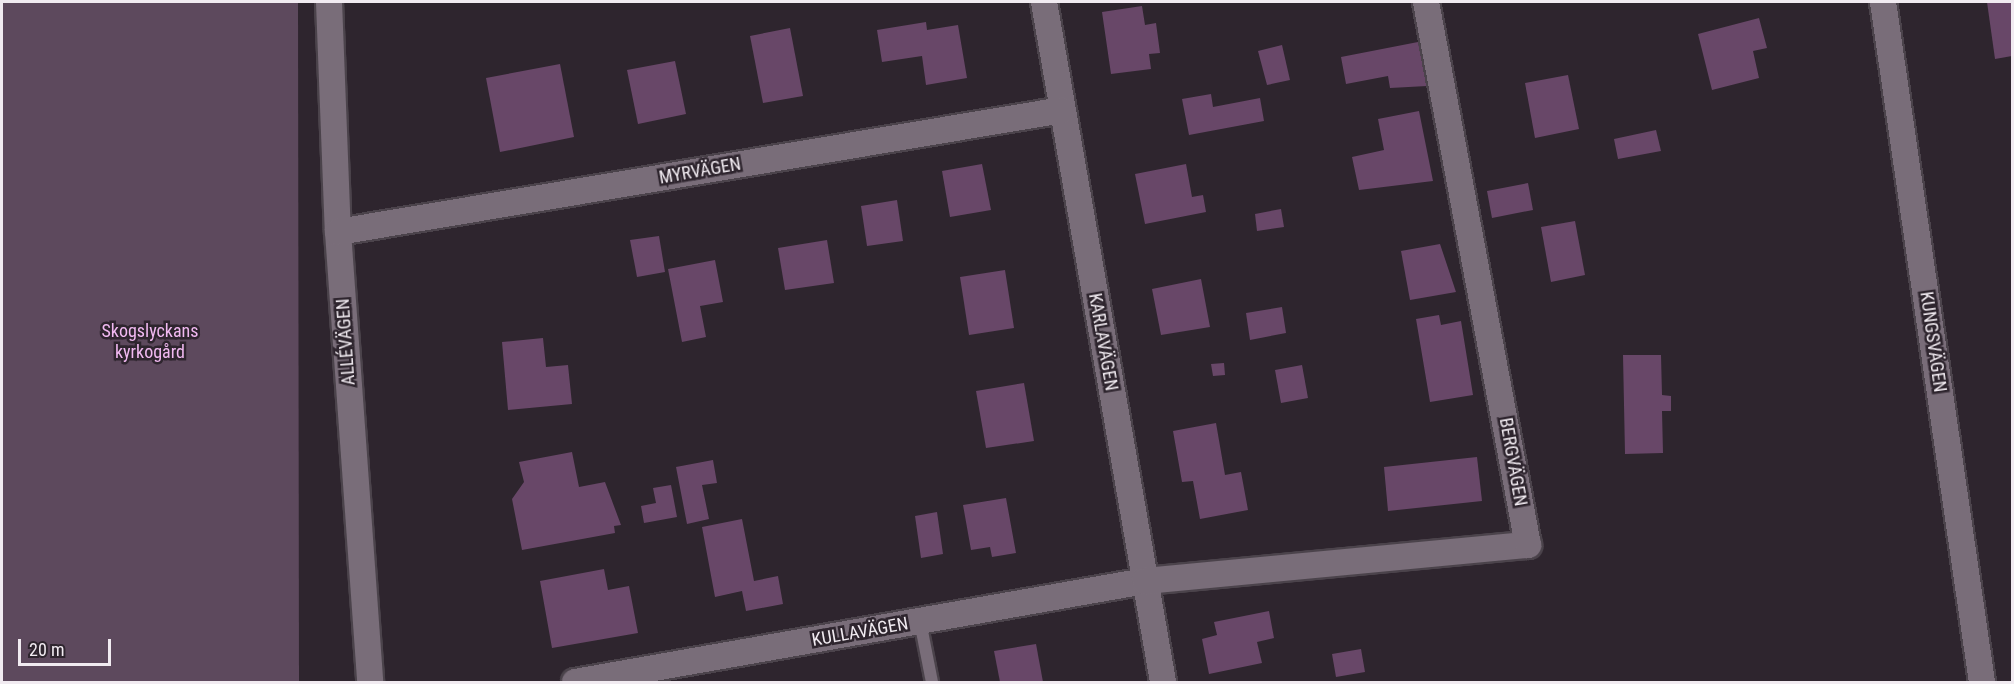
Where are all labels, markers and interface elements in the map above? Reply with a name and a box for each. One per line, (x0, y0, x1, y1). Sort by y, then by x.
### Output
street label: MYRVÄGEN (657, 153, 743, 189)
street label: KUNGSVÄGEN (1915, 290, 1951, 394)
street label: KARLAVÄGEN (1084, 292, 1122, 392)
street label: ALLÉVÄGEN (332, 298, 360, 386)
park label: Skogslyckans kyrkogård (101, 321, 199, 364)
street label: BERGVÄGEN (1495, 416, 1531, 508)
street label: KULLAVÄGEN (810, 613, 910, 651)
scale bar (21, 627, 114, 665)
text: 20 m (29, 639, 64, 660)

